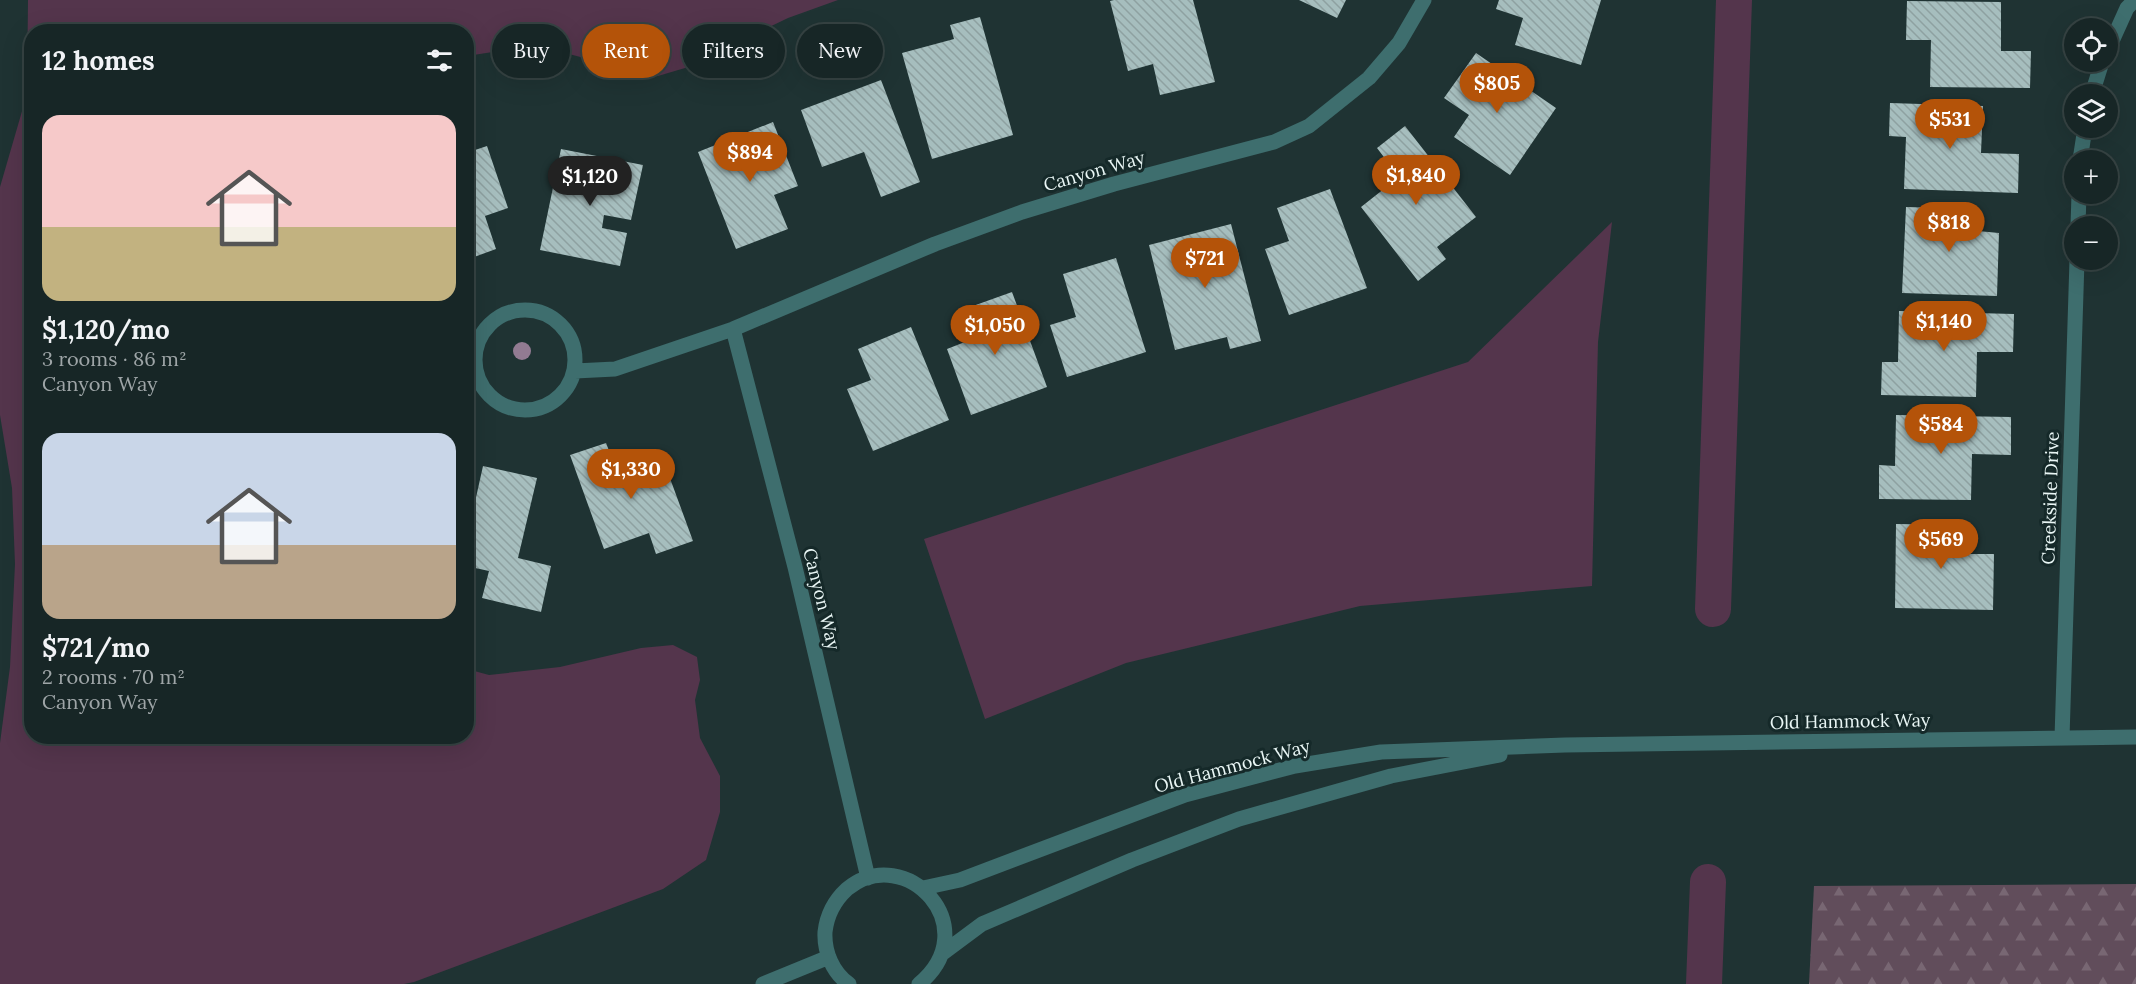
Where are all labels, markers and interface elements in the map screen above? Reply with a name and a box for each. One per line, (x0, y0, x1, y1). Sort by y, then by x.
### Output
map controls (2064, 18, 2118, 270)
button: locate (2064, 18, 2118, 72)
chip: Buy (492, 24, 570, 78)
chip: Rent (582, 24, 670, 78)
chip: Filters (682, 24, 785, 78)
chip: New (797, 24, 883, 78)
text: 12 homes (42, 44, 155, 77)
icon: filters (423, 44, 456, 77)
pin: $805 (1461, 63, 1533, 114)
text: $805 (1474, 70, 1520, 95)
button: layers (2064, 84, 2118, 138)
pin: $531 (1914, 99, 1986, 150)
text: $531 (1929, 106, 1971, 131)
pin: $894 (714, 132, 786, 183)
text: $894 (727, 139, 773, 164)
street label: Canyon Way (1041, 145, 1148, 196)
button: + (2064, 150, 2118, 204)
icon: home (195, 154, 303, 262)
pin: $1,840 (1367, 155, 1465, 206)
pin: $1,120 (541, 156, 639, 207)
text: $1,840 (1386, 162, 1446, 187)
text: $1,120 (562, 163, 618, 188)
pin: $818 (1913, 202, 1985, 253)
text: $818 (1928, 209, 1970, 234)
button: − (2064, 216, 2118, 270)
pin: $721 (1169, 238, 1241, 289)
text: $721 (1185, 245, 1225, 270)
pin: $1,140 (1895, 301, 1993, 352)
pin: $1,050 (946, 305, 1044, 356)
text: $1,140 (1916, 308, 1972, 333)
text: $1,050 (965, 312, 1025, 337)
text: $1,120/mo (42, 313, 170, 346)
text: 3 rooms · 86 m² (42, 346, 187, 371)
text: Canyon Way (42, 371, 158, 396)
pin: $584 (1905, 404, 1977, 455)
text: $584 (1919, 411, 1963, 436)
street label: Creekside Drive (2036, 431, 2064, 565)
pin: $1,330 (582, 449, 680, 500)
text: $1,330 (601, 456, 661, 481)
icon: home (195, 472, 303, 580)
pin: $569 (1905, 519, 1977, 570)
text: $569 (1918, 526, 1964, 551)
street label: Canyon Way (798, 546, 846, 653)
text: $721/mo (42, 631, 150, 664)
text: 2 rooms · 70 m² (42, 664, 185, 689)
text: Canyon Way (42, 689, 158, 714)
street label: Old Hammock Way (1770, 708, 1931, 734)
street label: Old Hammock Way (1152, 734, 1313, 798)

